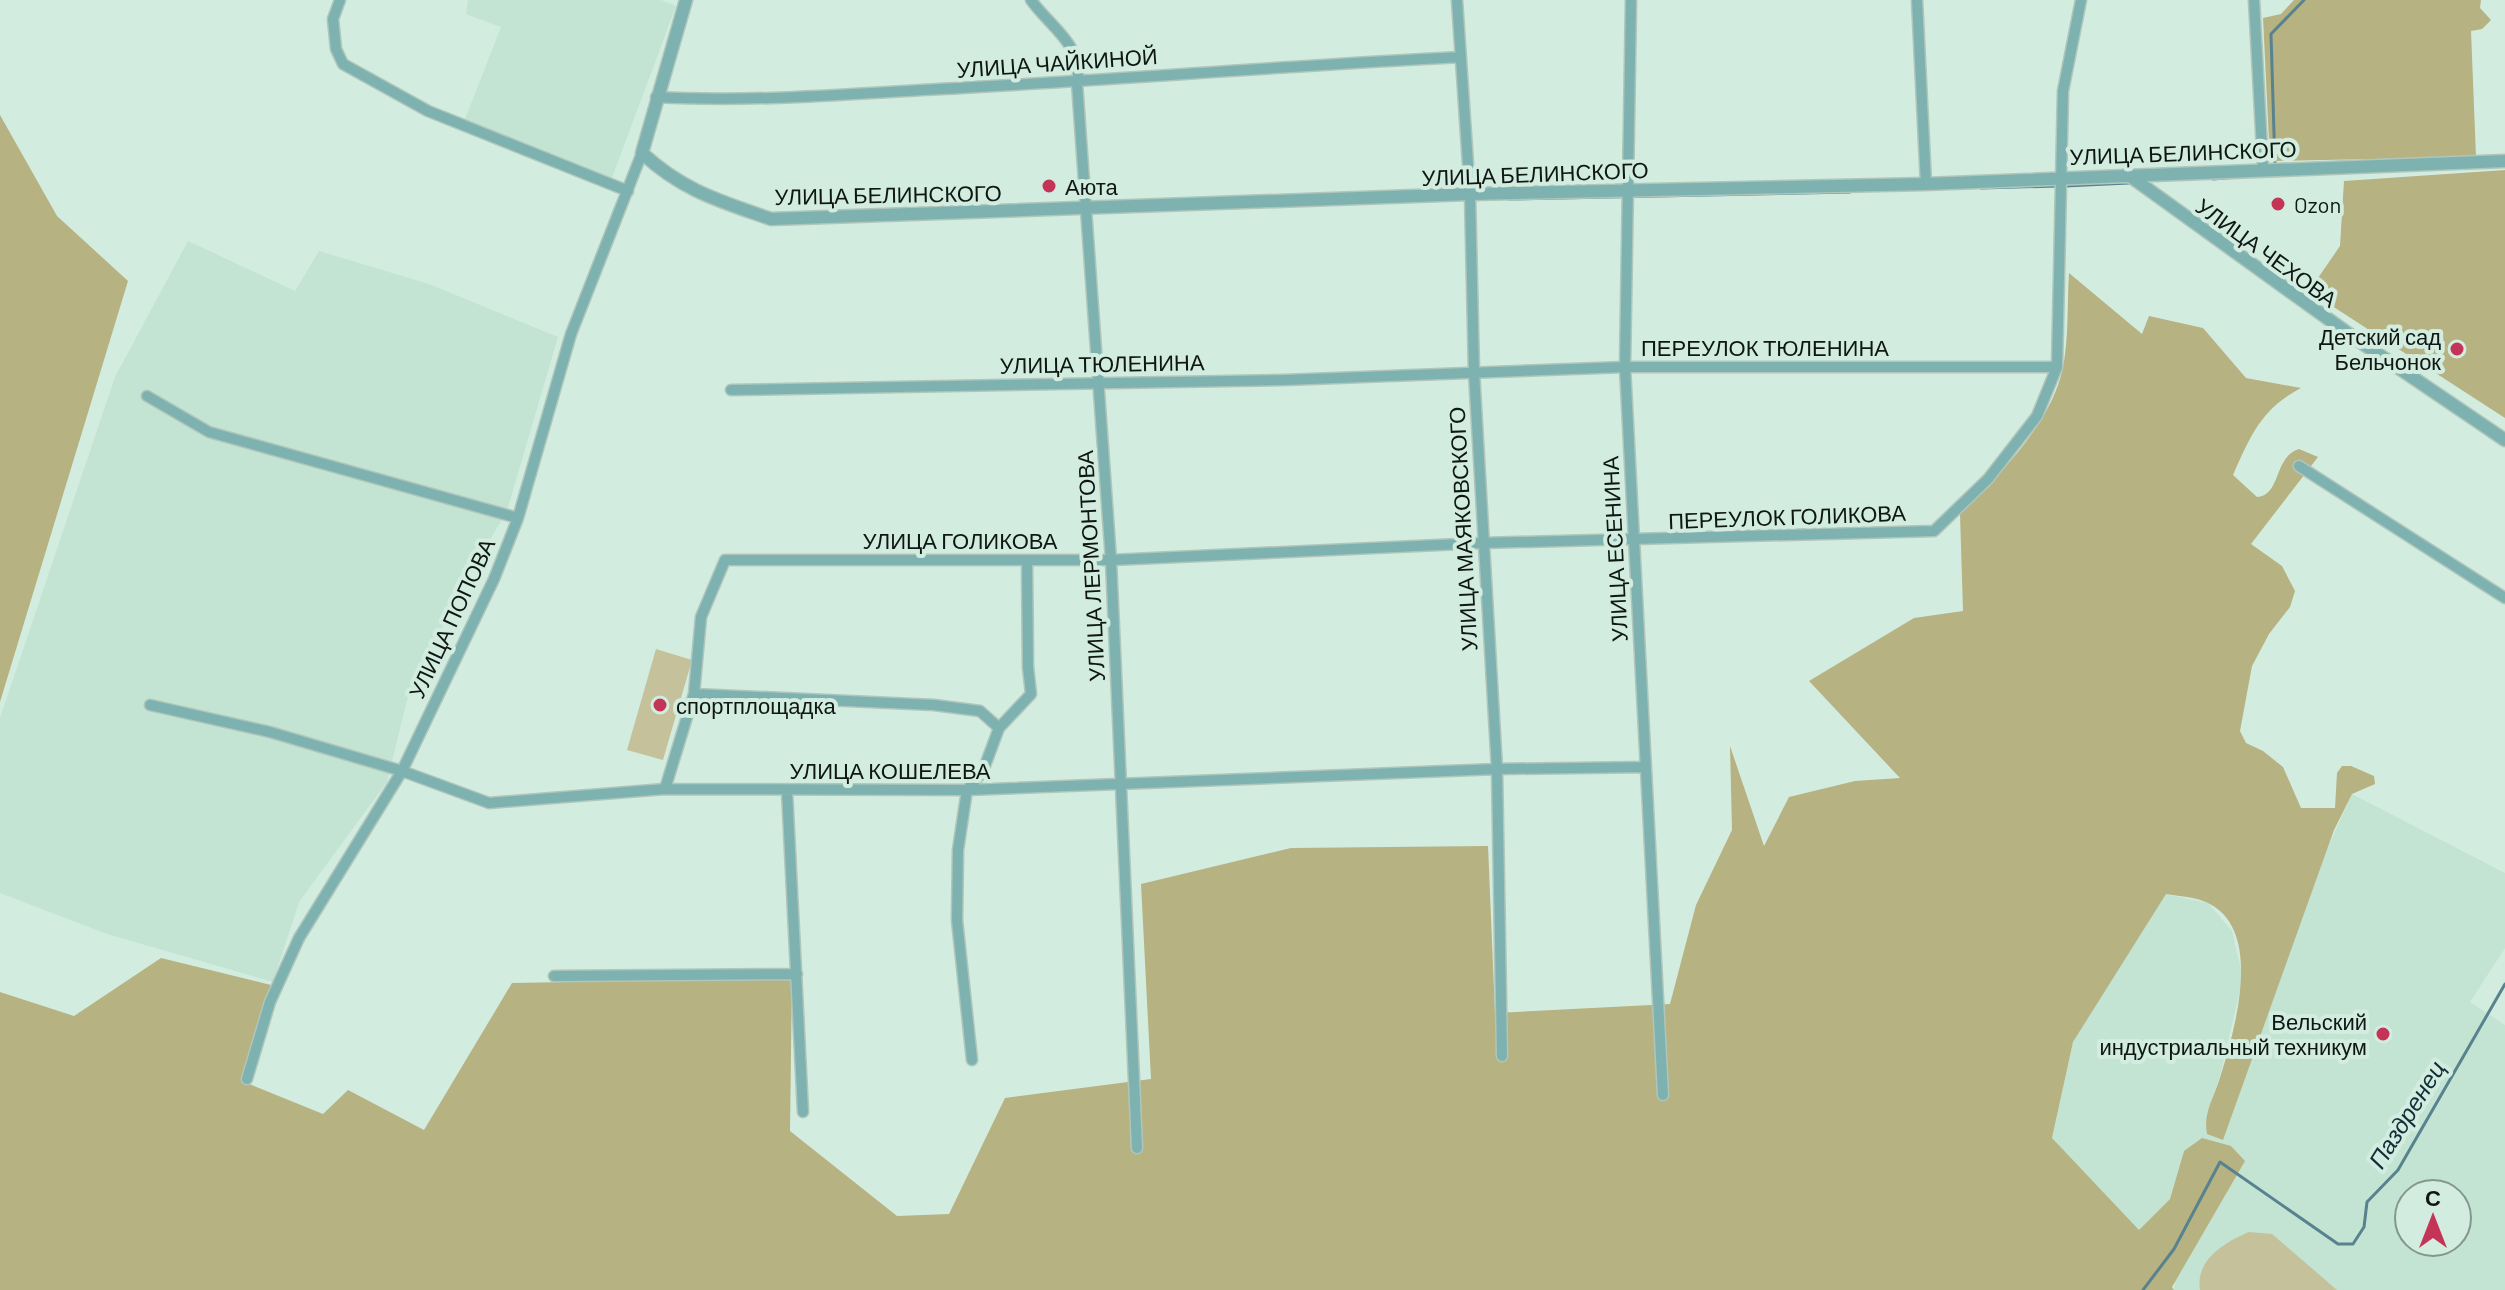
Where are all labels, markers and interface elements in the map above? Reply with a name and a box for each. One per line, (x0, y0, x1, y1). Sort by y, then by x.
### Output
street label: УЛИЦА ЧАЙКИНОЙ (956, 42, 1158, 83)
street label: УЛИЦА БЕЛИНСКОГО (2069, 135, 2297, 170)
street label: УЛИЦА БЕЛИНСКОГО (1421, 156, 1649, 191)
place label: Аюта (1065, 173, 1119, 199)
marker: Аюта (1040, 177, 1058, 195)
street label: УЛИЦА БЕЛИНСКОГО (774, 179, 1002, 210)
place label: Ozon (2294, 191, 2341, 217)
street label: УЛИЦА ЧЕХОВА (2191, 192, 2343, 313)
marker: Ozon (2269, 195, 2287, 213)
place label: Детский сад Бельчонок (2319, 323, 2441, 374)
street label: ПЕРЕУЛОК ТЮЛЕНИНА (1641, 334, 1889, 360)
marker: Детский сад Бельчонок (2448, 340, 2466, 358)
street label: УЛИЦА ТЮЛЕНИНА (999, 348, 1205, 379)
street label: УЛИЦА МАЯКОВСКОГО (1443, 406, 1482, 652)
street label: УЛИЦА ЛЕРМОНТОВА (1071, 449, 1110, 682)
street label: УЛИЦА ЕСЕНИНА (1596, 455, 1633, 643)
street label: ПЕРЕУЛОК ГОЛИКОВА (1668, 499, 1907, 533)
street label: УЛИЦА ГОЛИКОВА (863, 527, 1058, 554)
street label: УЛИЦА ПОПОВА (403, 534, 500, 702)
place label: спортплощадка (676, 692, 836, 719)
marker: спортплощадка (651, 696, 669, 714)
street label: УЛИЦА КОШЕЛЕВА (789, 757, 991, 784)
place label: Вельский индустриальный техникум (2099, 1008, 2367, 1060)
marker: Вельский индустриальный техникум (2374, 1025, 2392, 1043)
water label: Паздренец (2362, 1055, 2450, 1173)
north arrow (2393, 1178, 2473, 1258)
text: С (2425, 1184, 2441, 1210)

